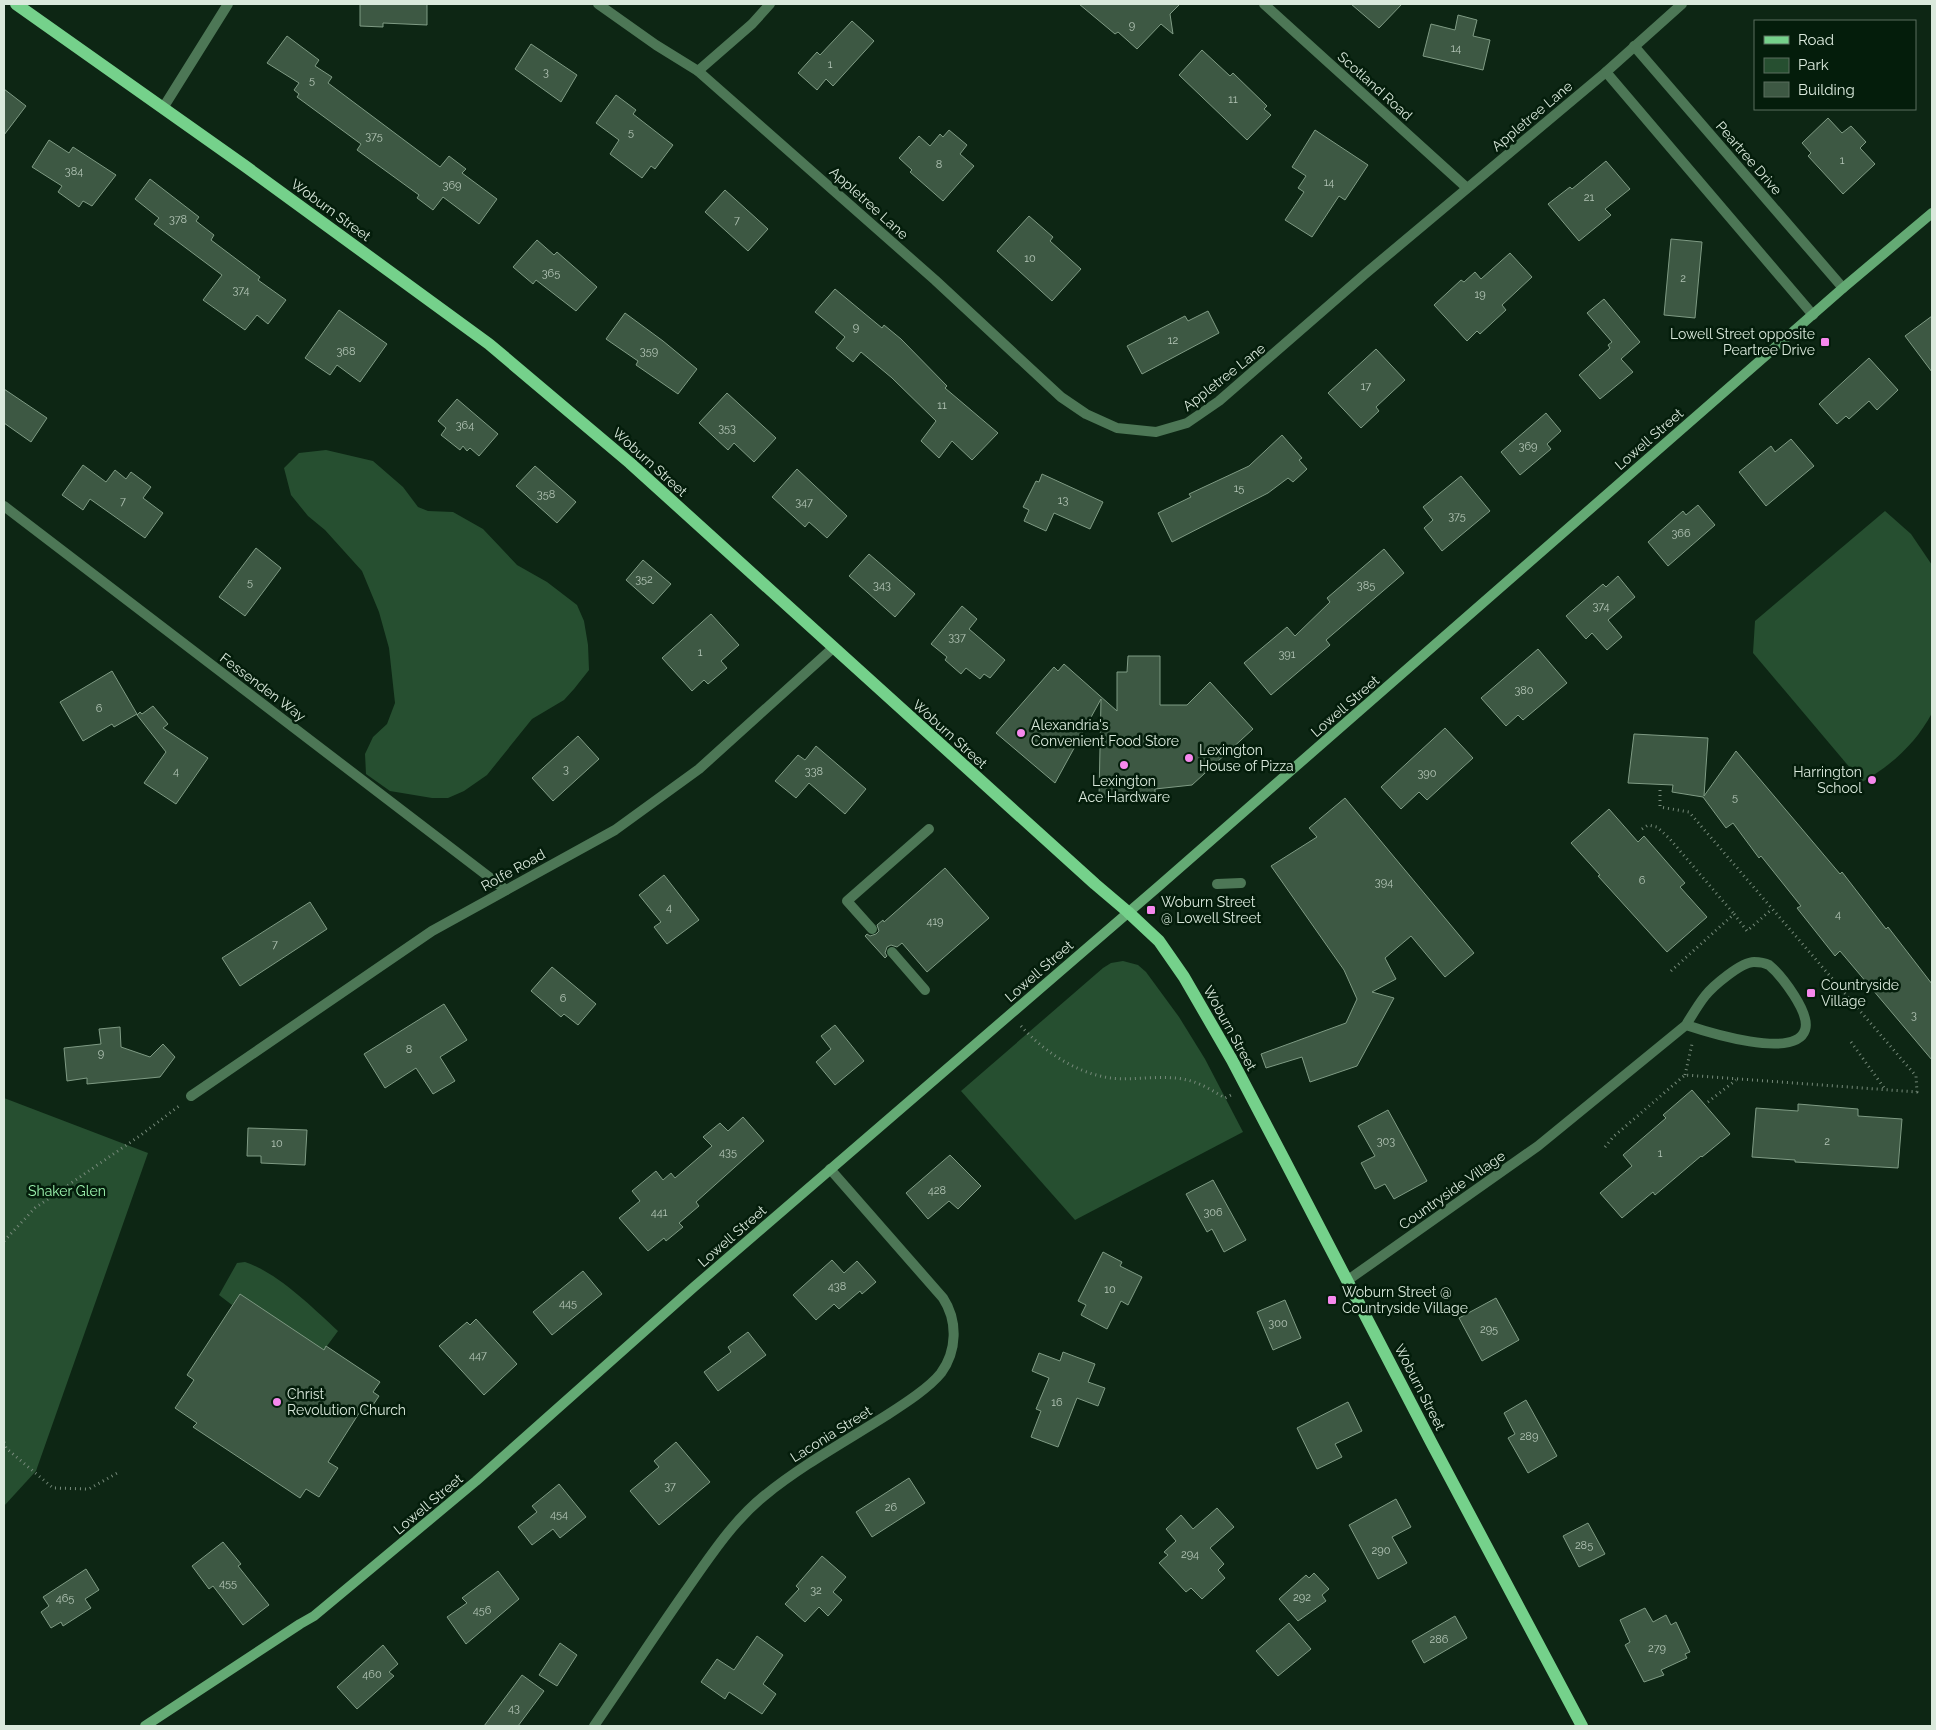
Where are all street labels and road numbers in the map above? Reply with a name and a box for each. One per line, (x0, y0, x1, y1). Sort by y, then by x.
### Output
street label: Scotland Road (1335, 48, 1415, 124)
street label: Appletree Lane (1488, 78, 1576, 154)
street label: Peartree Drive (1713, 118, 1785, 198)
street label: Appletree Lane (826, 164, 912, 242)
street label: Woburn Street (288, 176, 374, 244)
street label: Appletree Lane (1180, 340, 1268, 414)
street label: Lowell Street (1612, 405, 1687, 473)
street label: Woburn Street (610, 424, 691, 500)
street label: Fessenden Way (217, 650, 309, 725)
street label: Lowell Street (1308, 672, 1383, 740)
street label: Woburn Street (910, 696, 991, 772)
street label: Rolfe Road (478, 846, 548, 894)
street label: Lowell Street (1002, 937, 1077, 1005)
street label: Woburn Street (1200, 983, 1260, 1073)
street label: Countryside Village (1396, 1147, 1508, 1233)
street label: Lowell Street (695, 1202, 770, 1270)
street label: Woburn Street (1391, 1341, 1449, 1433)
street label: Laconia Street (787, 1402, 875, 1465)
street label: Lowell Street (390, 1470, 466, 1537)

